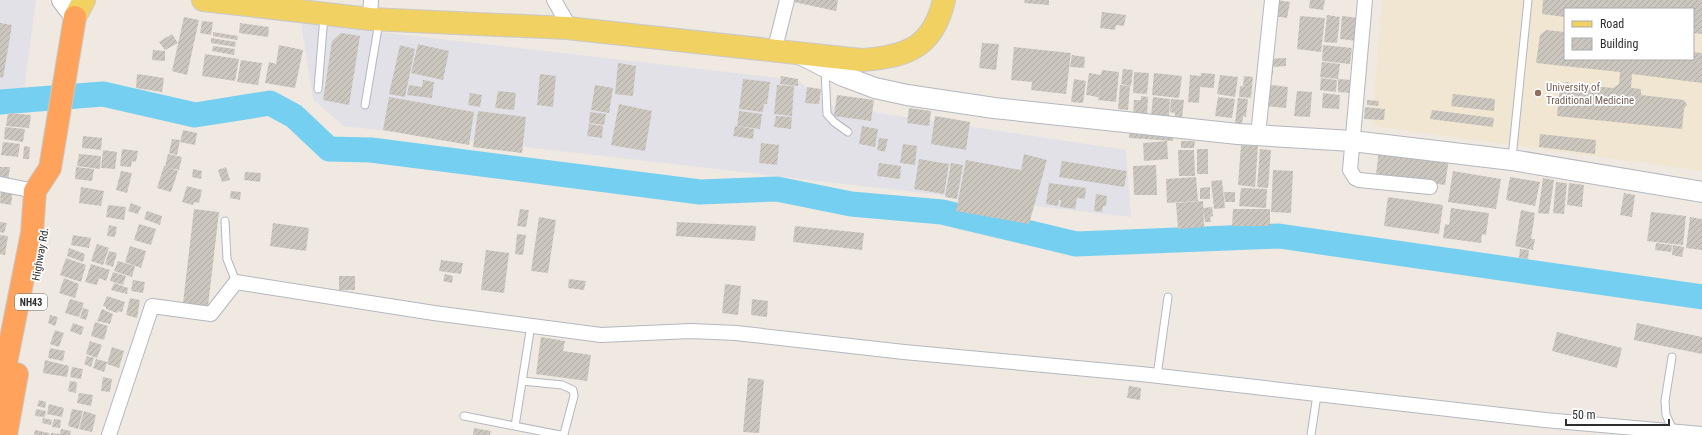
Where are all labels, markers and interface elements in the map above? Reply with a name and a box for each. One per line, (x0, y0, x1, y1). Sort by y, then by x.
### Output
legend (1564, 8, 1694, 60)
text: Road (1600, 17, 1624, 31)
text: Building (1600, 37, 1638, 51)
place label: University of Traditional Medicine (1546, 81, 1634, 107)
marker: University of Traditional Medicine (1533, 88, 1543, 98)
street label: Highway Rd. (29, 226, 52, 282)
road number: NH43 (15, 294, 47, 310)
scale bar (1566, 401, 1669, 427)
text: 50 m (1572, 408, 1596, 422)

